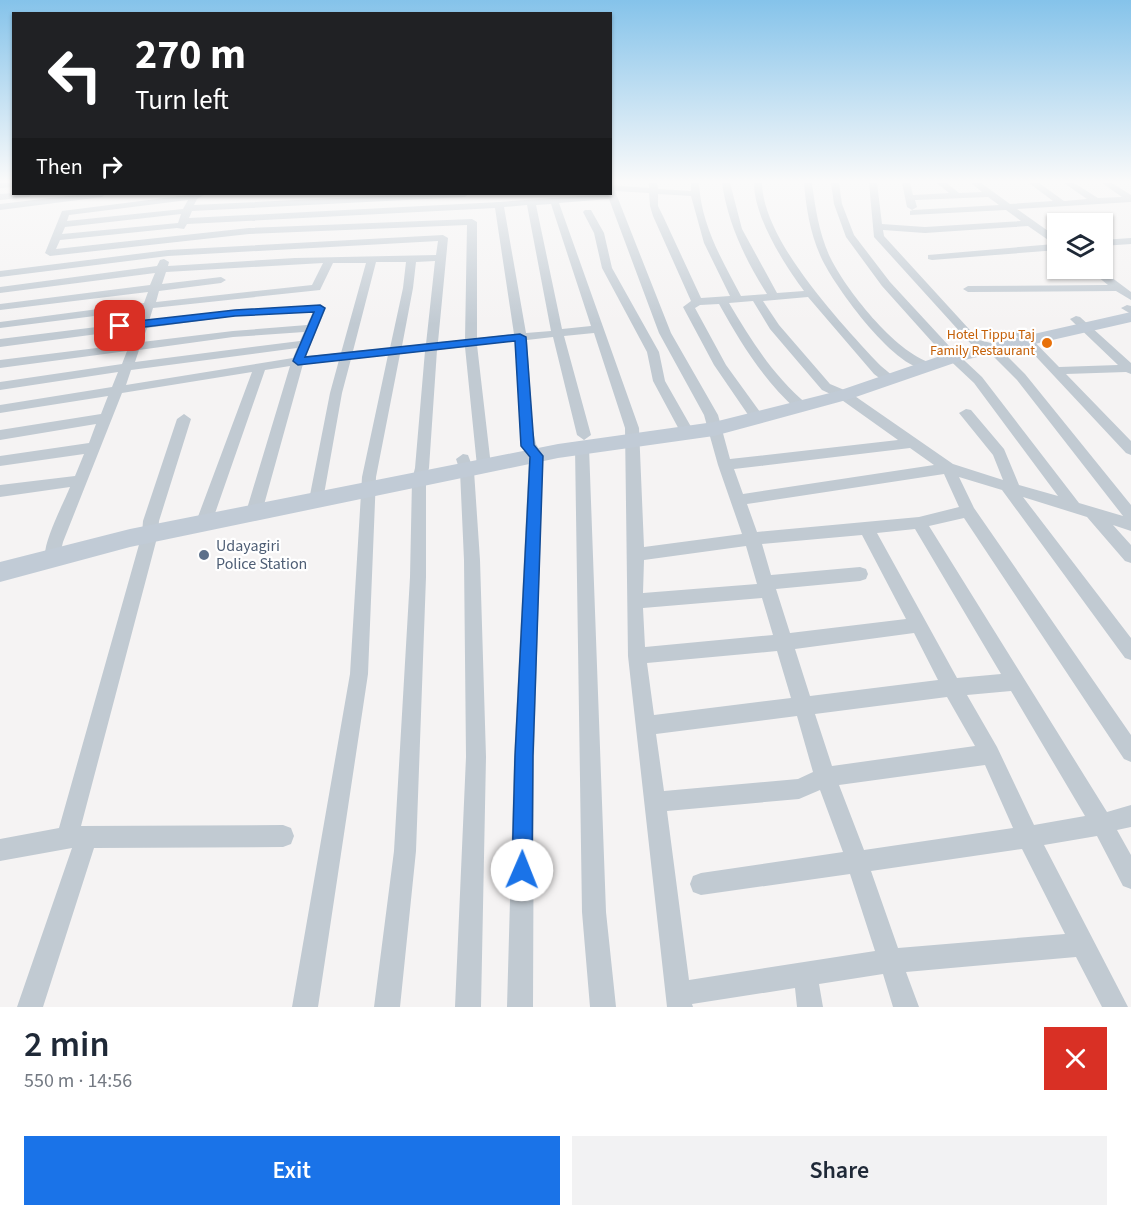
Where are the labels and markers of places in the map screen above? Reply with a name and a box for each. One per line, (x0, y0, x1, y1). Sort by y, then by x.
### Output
pin (94, 300, 145, 351)
place label: Hotel Tippu Taj Family Restaurant (930, 325, 1035, 361)
marker: Hotel Tippu Taj Family Restaurant (1040, 336, 1054, 350)
place label: Udayagiri Police Station (216, 535, 307, 575)
marker: Udayagiri Police Station (197, 548, 211, 562)

